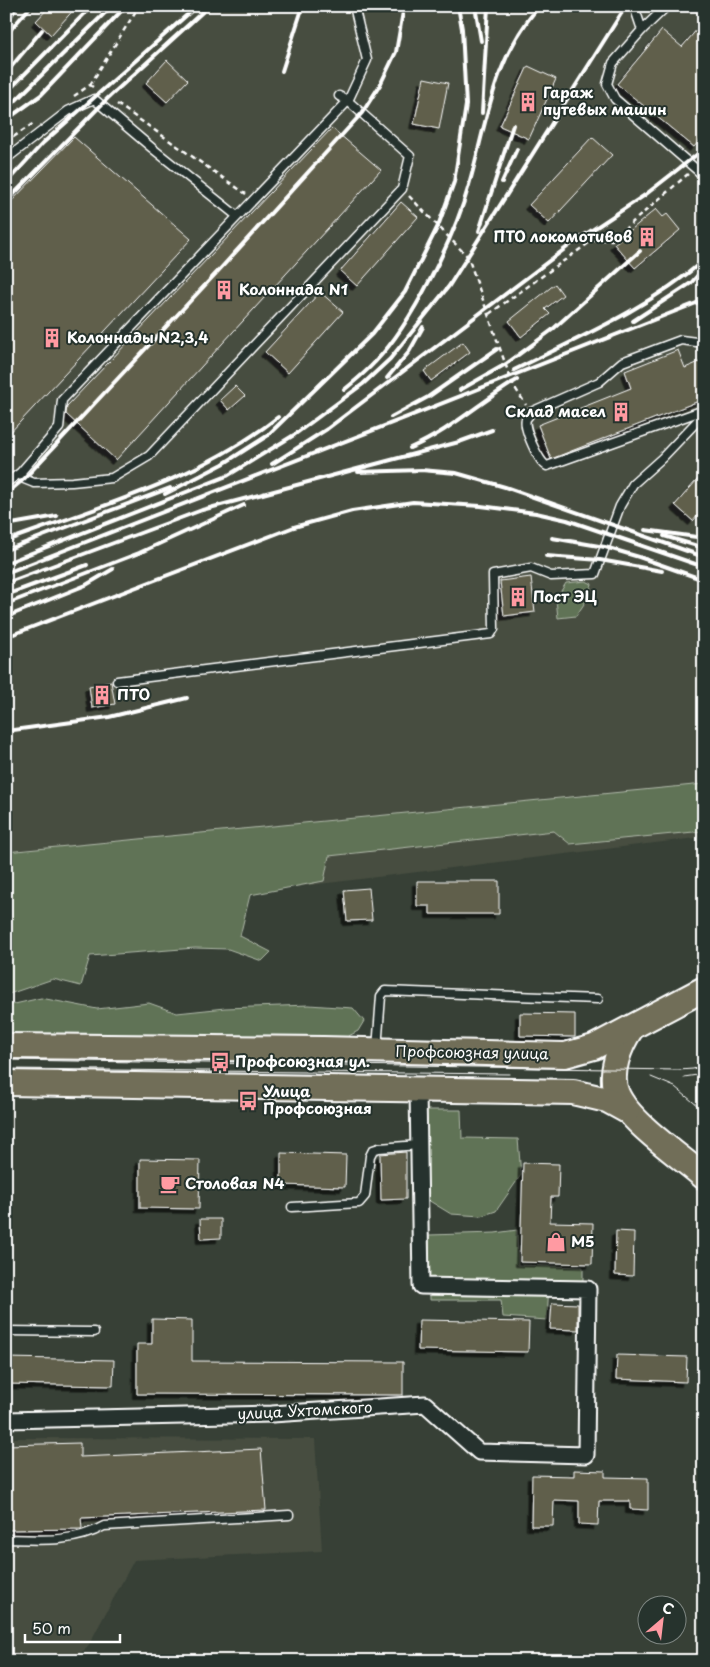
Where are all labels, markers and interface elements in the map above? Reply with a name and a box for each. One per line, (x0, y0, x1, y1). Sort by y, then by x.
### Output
place label: Гараж путевых машин (543, 80, 667, 120)
building icon: Гараж путевых машин (517, 91, 539, 113)
place label: ПТО локомотивов (493, 224, 632, 247)
building icon: ПТО локомотивов (636, 226, 658, 248)
place label: Колоннада N1 (239, 277, 348, 300)
building icon: Колоннада N1 (213, 279, 235, 301)
place label: Колоннады N2,3,4 (67, 325, 208, 348)
building icon: Колоннады N2,3,4 (41, 327, 63, 349)
place label: Склад масел (505, 399, 606, 422)
building icon: Склад масел (610, 401, 632, 423)
place label: Пост ЭЦ (533, 584, 597, 607)
building icon: Пост ЭЦ (507, 586, 529, 608)
place label: ПТО (117, 682, 151, 705)
building icon: ПТО (91, 684, 113, 706)
street label: Профсоюзная улица (395, 1039, 549, 1064)
place label: Профсоюзная ул. (235, 1049, 370, 1072)
bus stop icon: Профсоюзная ул. (209, 1051, 231, 1073)
place label: Улица Профсоюзная (262, 1079, 372, 1119)
bus stop icon: Улица Профсоюзная (237, 1090, 259, 1112)
place label: Столовая N4 (185, 1171, 285, 1194)
cafe icon: Столовая N4 (159, 1173, 181, 1195)
place label: М5 (571, 1229, 595, 1252)
shop icon: М5 (545, 1231, 567, 1253)
street label: улица Ухтомского (237, 1394, 373, 1425)
north arrow (638, 1594, 688, 1644)
text: С (659, 1596, 678, 1620)
scale bar (25, 1612, 120, 1644)
text: 50 m (32, 1616, 71, 1639)

